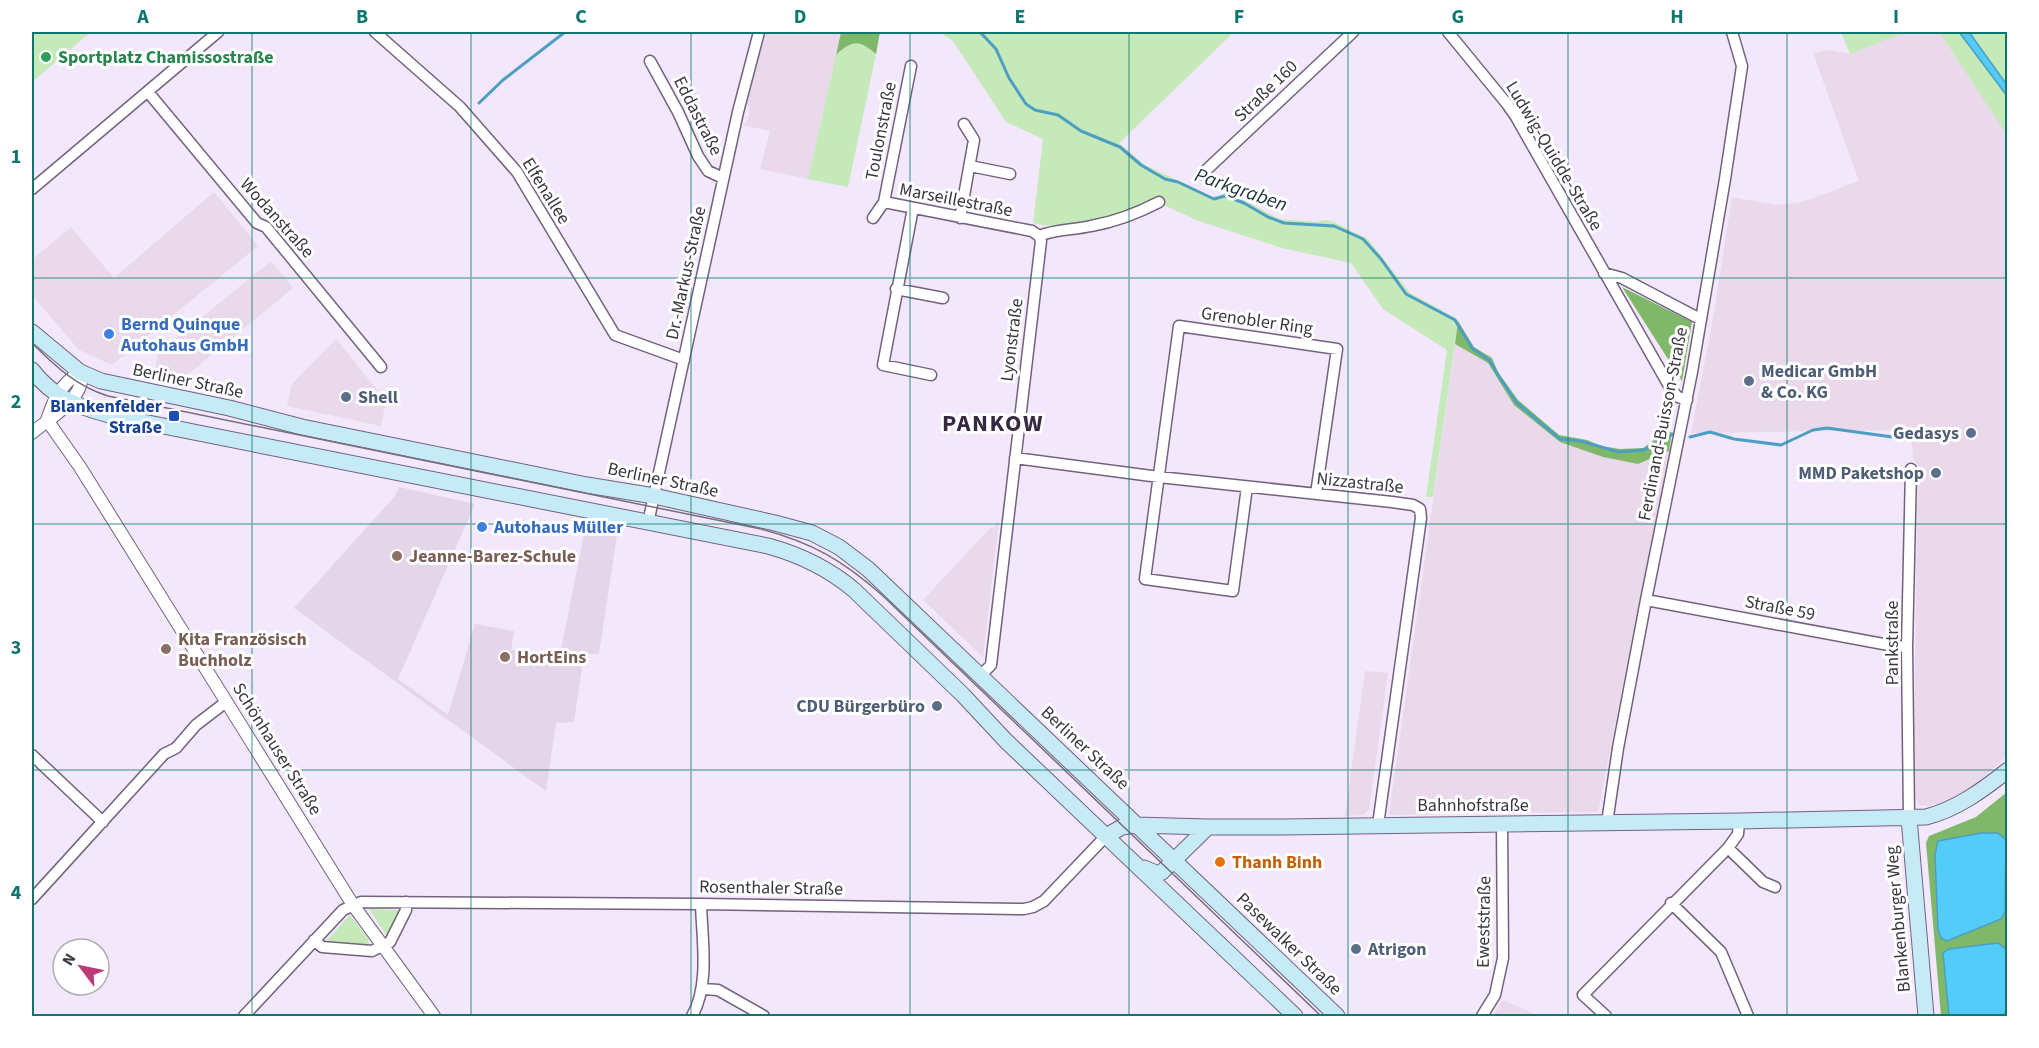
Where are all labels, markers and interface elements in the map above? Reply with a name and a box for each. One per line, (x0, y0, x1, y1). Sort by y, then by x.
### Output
text: A (136, 3, 149, 31)
text: B (356, 3, 368, 31)
text: C (575, 3, 587, 31)
text: D (794, 3, 806, 31)
text: E (1015, 3, 1025, 31)
text: F (1234, 3, 1244, 31)
text: G (1452, 3, 1464, 31)
text: H (1670, 3, 1684, 31)
text: I (1893, 3, 1899, 31)
place label: Sportplatz Chamissostraße (58, 45, 274, 70)
marker: Sportplatz Chamissostraße (39, 50, 53, 64)
street label: Straße 160 (1229, 54, 1303, 128)
street label: Eddastraße (667, 72, 729, 160)
street label: Ludwig-Quidde-Straße (1499, 77, 1609, 236)
street label: Toulonstraße (859, 80, 903, 182)
text: 1 (11, 143, 21, 171)
street label: Elfenallee (516, 153, 576, 229)
water label: Parkgraben (1191, 161, 1291, 219)
street label: Wodanstraße (234, 172, 320, 264)
street label: Marseillestraße (897, 177, 1015, 223)
street label: Dr.-Markus-Straße (660, 204, 712, 342)
street label: Lyonstraße (995, 297, 1030, 383)
street label: Grenobler Ring (1200, 301, 1314, 341)
place label: Bernd Quinque Autohaus GmbH (120, 312, 249, 358)
street label: Ferdinand-Buisson-Straße (1632, 325, 1694, 523)
marker: Bernd Quinque Autohaus GmbH (102, 327, 116, 341)
street label: Berliner Straße (130, 357, 246, 405)
place label: Medicar GmbH & Co. KG (1761, 359, 1877, 405)
marker: Medicar GmbH & Co. KG (1742, 374, 1756, 388)
place label: Shell (358, 385, 398, 410)
text: 2 (11, 388, 21, 416)
marker: Shell (339, 390, 353, 404)
place label: Blankenfelder Straße (50, 394, 163, 440)
district label: PANKOW (942, 406, 1044, 441)
marker: Blankenfelder Straße (167, 409, 181, 423)
place label: Gedasys (1893, 421, 1959, 446)
marker: Gedasys (1964, 426, 1978, 440)
street label: Berliner Straße (605, 456, 721, 504)
place label: MMD Paketshop (1798, 461, 1924, 486)
street label: Nizzastraße (1315, 466, 1405, 500)
marker: MMD Paketshop (1929, 466, 1943, 480)
place label: Autohaus Müller (493, 515, 624, 540)
marker: Autohaus Müller (475, 520, 489, 534)
place label: Jeanne-Barez-Schule (409, 544, 576, 569)
marker: Jeanne-Barez-Schule (390, 549, 404, 563)
street label: Straße 59 (1743, 589, 1817, 627)
street label: Pankstraße (1880, 601, 1905, 685)
place label: Kita Französisch Buchholz (178, 627, 307, 673)
text: 3 (11, 634, 21, 662)
marker: Kita Französisch Buchholz (159, 642, 173, 656)
place label: HortEins (517, 645, 586, 670)
marker: HortEins (498, 650, 512, 664)
street label: Schönhauser Straße (226, 678, 328, 820)
place label: CDU Bürgerbüro (796, 694, 925, 719)
marker: CDU Bürgerbüro (930, 699, 944, 713)
street label: Berliner Straße (1035, 700, 1135, 796)
street label: Bahnhofstraße (1417, 793, 1529, 818)
street label: Blankenburger Weg (1879, 845, 1917, 993)
place label: Thanh Binh (1232, 850, 1322, 875)
marker: Thanh Binh (1213, 855, 1227, 869)
street label: Rosenthaler Straße (699, 874, 843, 902)
street label: Eweststraße (1471, 876, 1497, 968)
text: 4 (11, 879, 22, 907)
street label: Pasewalker Straße (1231, 887, 1347, 1001)
north arrow (51, 937, 111, 997)
place label: Atrigon (1367, 937, 1427, 962)
marker: Atrigon (1349, 942, 1363, 956)
text: N (57, 949, 81, 970)

